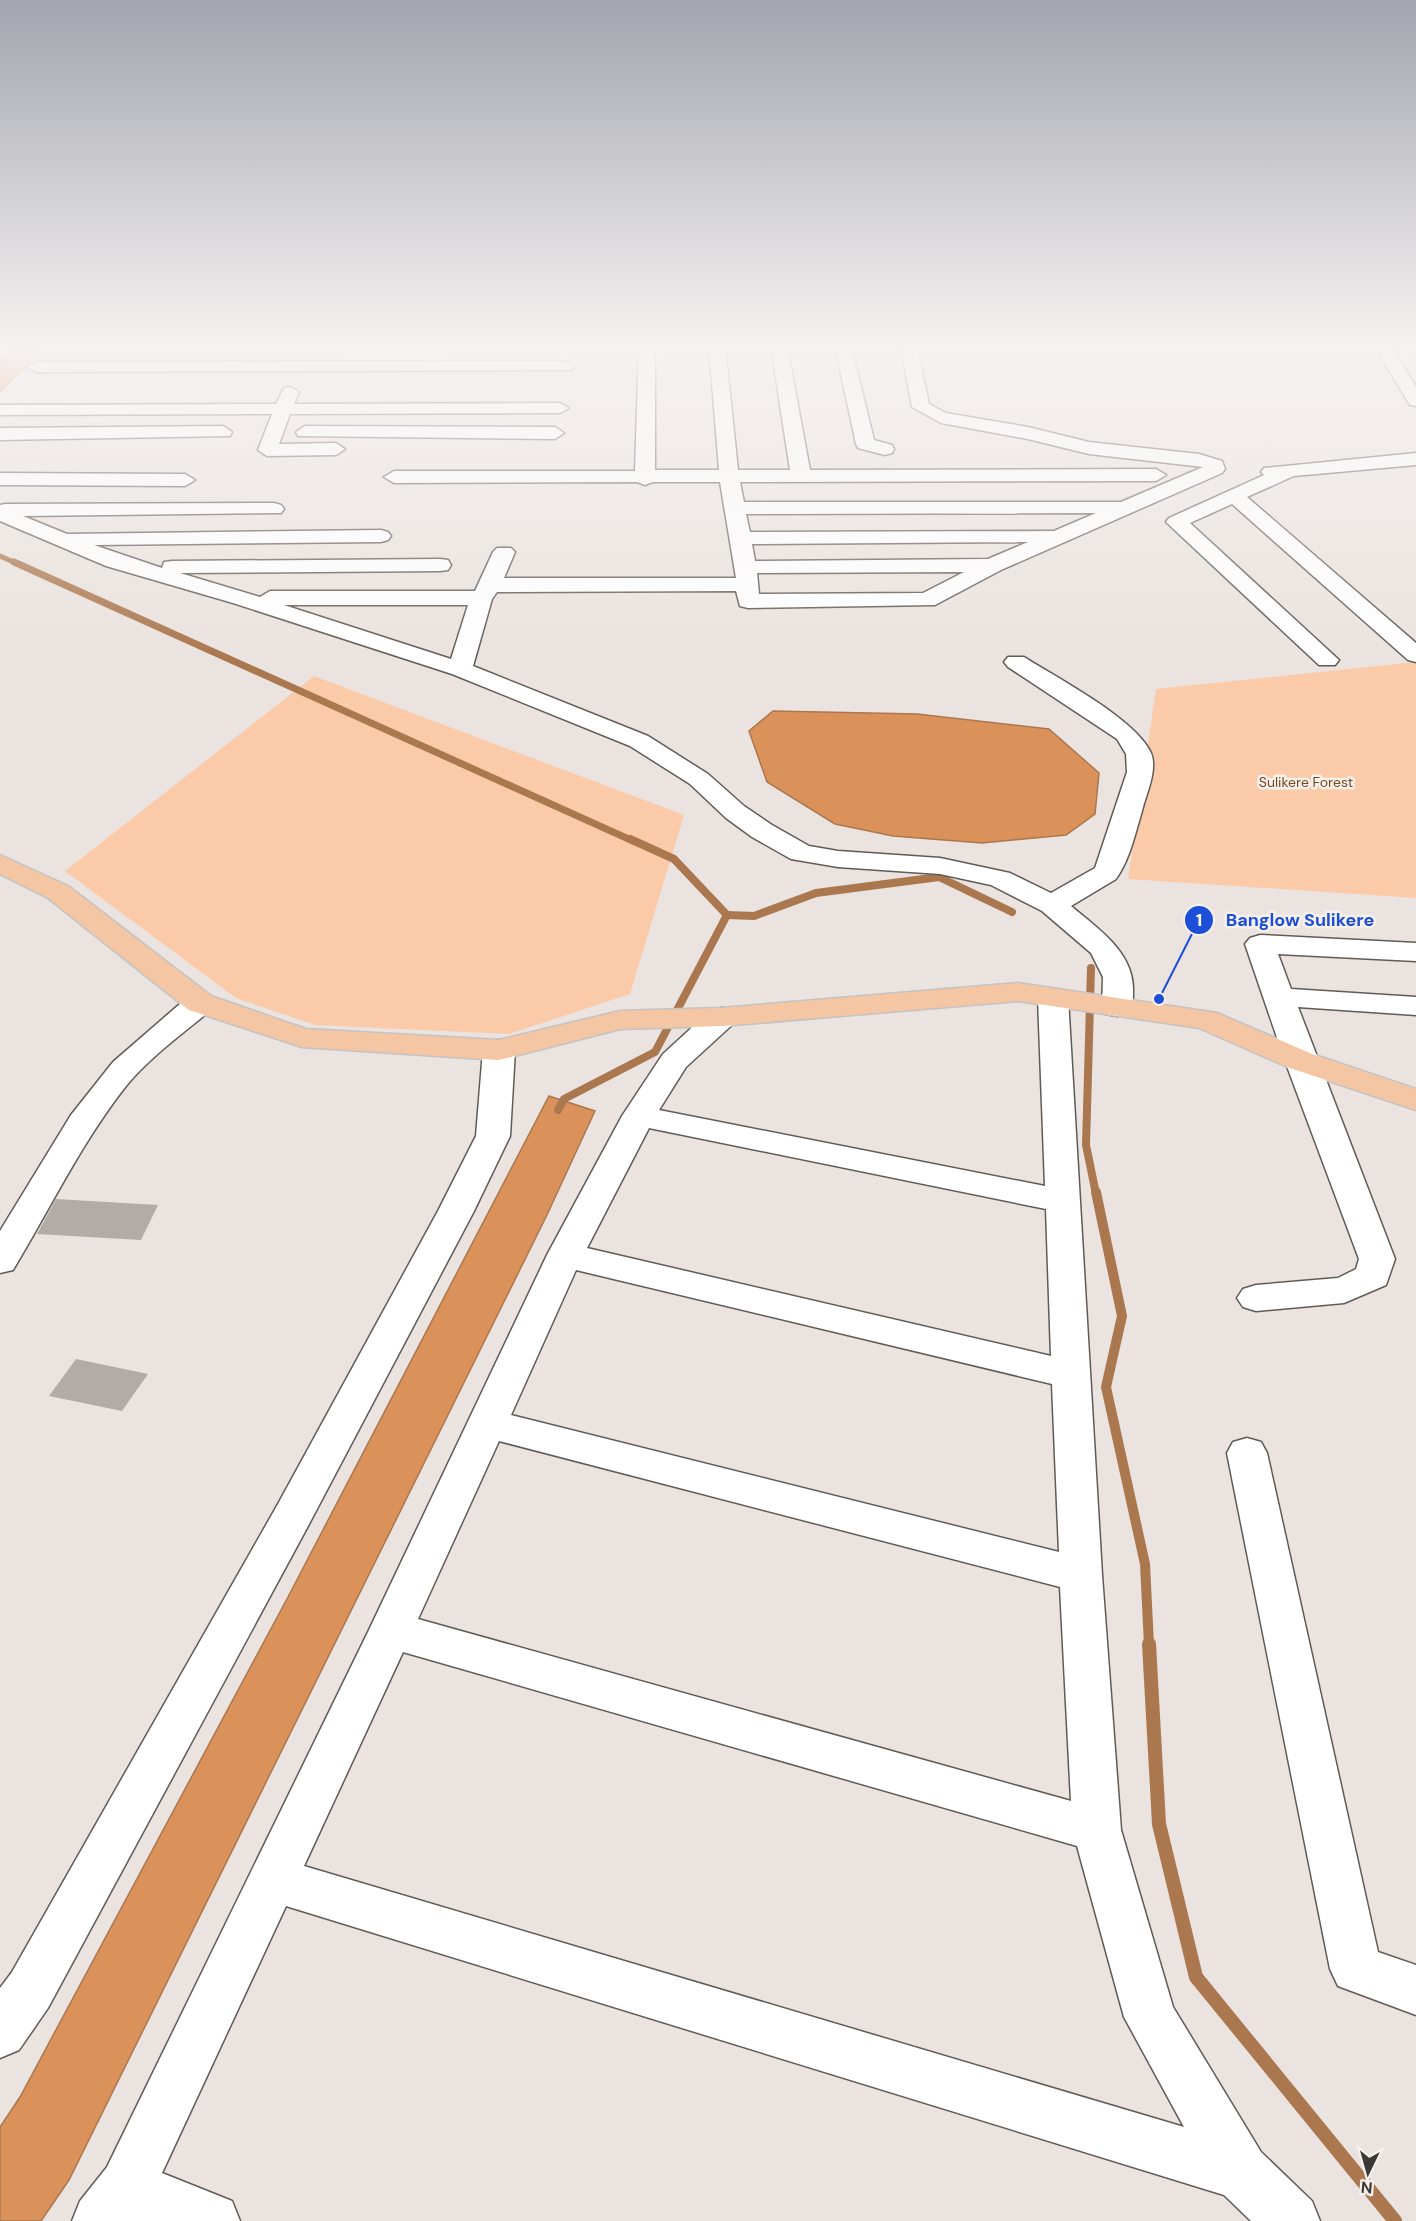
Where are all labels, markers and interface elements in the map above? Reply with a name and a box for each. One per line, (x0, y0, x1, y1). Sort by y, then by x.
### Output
park label: Sulikere Forest (1259, 773, 1353, 791)
callout: Banglow Sulikere (1184, 902, 1387, 938)
text: 1 (1196, 908, 1202, 932)
text: Banglow Sulikere (1226, 908, 1374, 932)
north arrow (1338, 2143, 1398, 2203)
text: N (1360, 2176, 1373, 2198)

